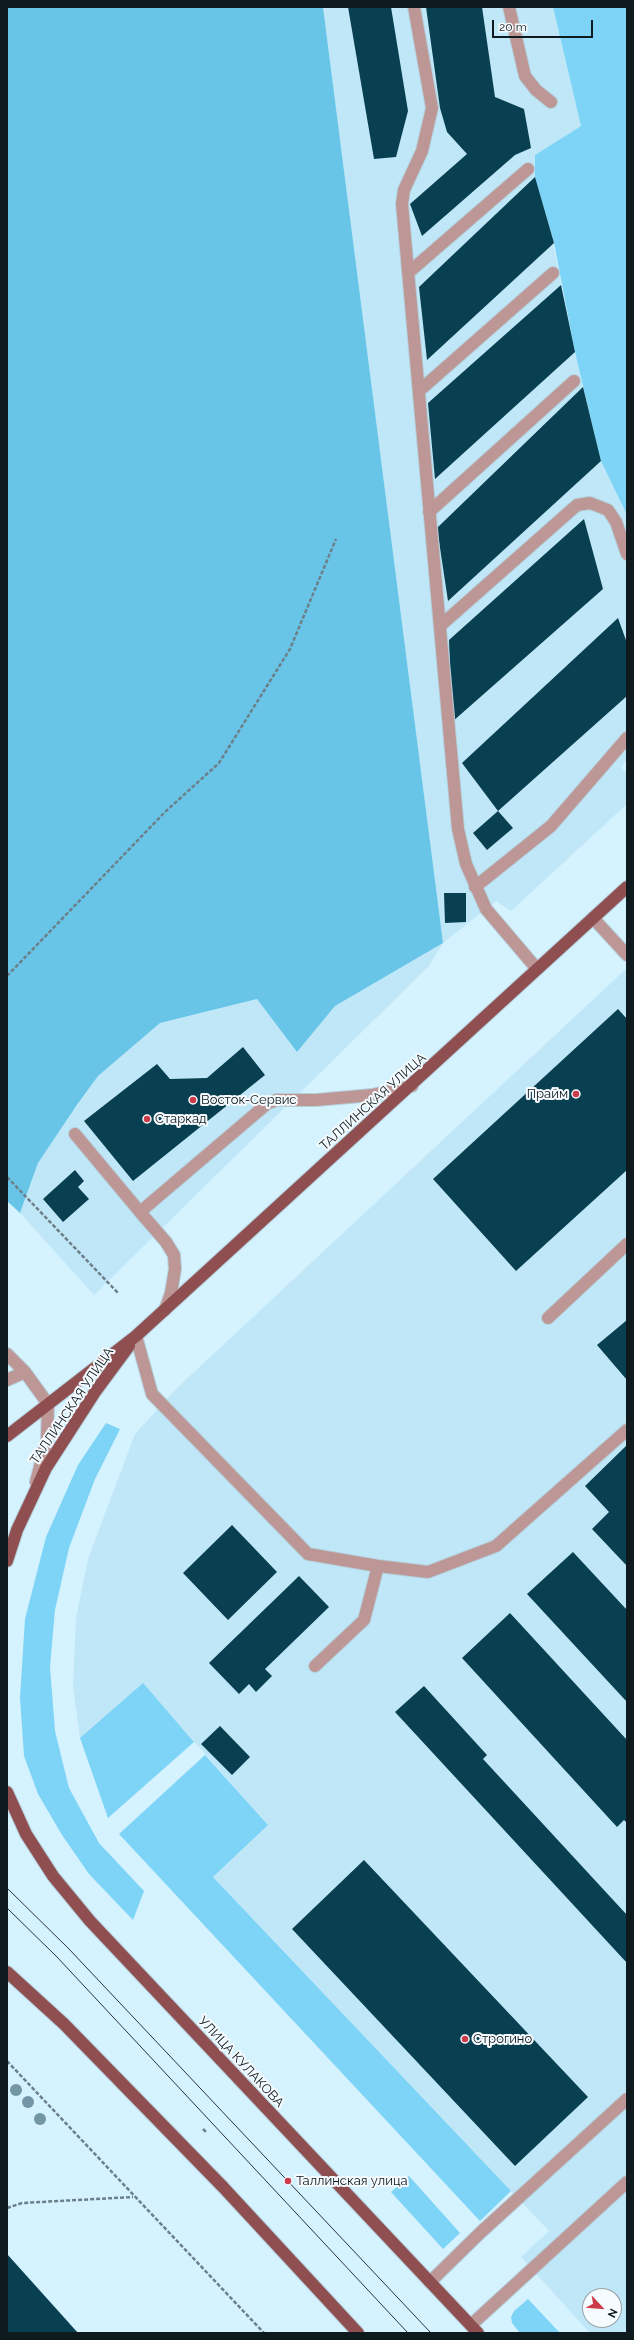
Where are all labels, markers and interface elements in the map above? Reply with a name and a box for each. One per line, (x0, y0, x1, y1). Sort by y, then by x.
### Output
scale bar (494, 12, 595, 38)
text: 20 m (499, 20, 527, 34)
street label: ТАЛЛИНСКАЯ УЛИЦА (317, 1050, 429, 1154)
place label: Прайм (527, 1086, 568, 1102)
marker: Прайм (571, 1089, 581, 1099)
place label: Восток-Сервис (201, 1092, 297, 1108)
marker: Восток-Сервис (188, 1095, 198, 1105)
place label: Старкад (155, 1111, 207, 1127)
marker: Старкад (142, 1114, 152, 1124)
street label: ТАЛЛИНСКАЯ УЛИЦА (27, 1345, 117, 1467)
street label: УЛИЦА КУЛАКОВА (195, 2013, 287, 2111)
place label: Строгино (473, 2031, 532, 2047)
marker: Строгино (460, 2034, 470, 2044)
place label: Таллинская улица (296, 2173, 408, 2189)
marker: Таллинская улица (283, 2176, 293, 2186)
north arrow (582, 2288, 622, 2328)
text: N (605, 2306, 620, 2320)

